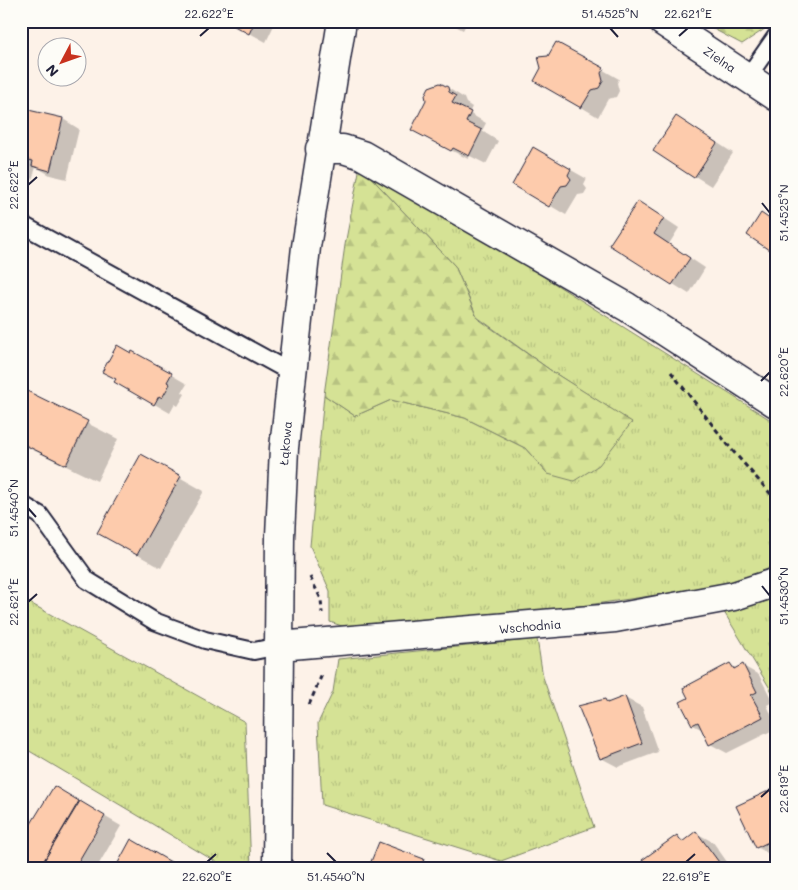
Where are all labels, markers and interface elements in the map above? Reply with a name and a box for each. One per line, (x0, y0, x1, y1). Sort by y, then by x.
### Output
text: 22.622°E (184, 5, 234, 21)
text: 51.4525°N (581, 5, 639, 21)
text: 22.621°E (664, 5, 712, 21)
north arrow (38, 38, 88, 88)
street label: Zielna (700, 42, 740, 76)
text: N (41, 61, 62, 81)
text: 22.622°E (5, 160, 21, 210)
text: 51.4525°N (775, 184, 791, 242)
text: 22.620°E (775, 347, 791, 397)
street label: Łąkowa (275, 420, 295, 466)
text: 51.4540°N (5, 479, 21, 537)
text: 51.4530°N (775, 567, 791, 625)
text: 22.621°E (5, 578, 21, 626)
street label: Wschodnia (498, 615, 562, 637)
text: 22.619°E (775, 765, 791, 813)
text: 22.620°E (182, 868, 232, 884)
text: 51.4540°N (307, 868, 365, 884)
text: 22.619°E (662, 868, 710, 884)

